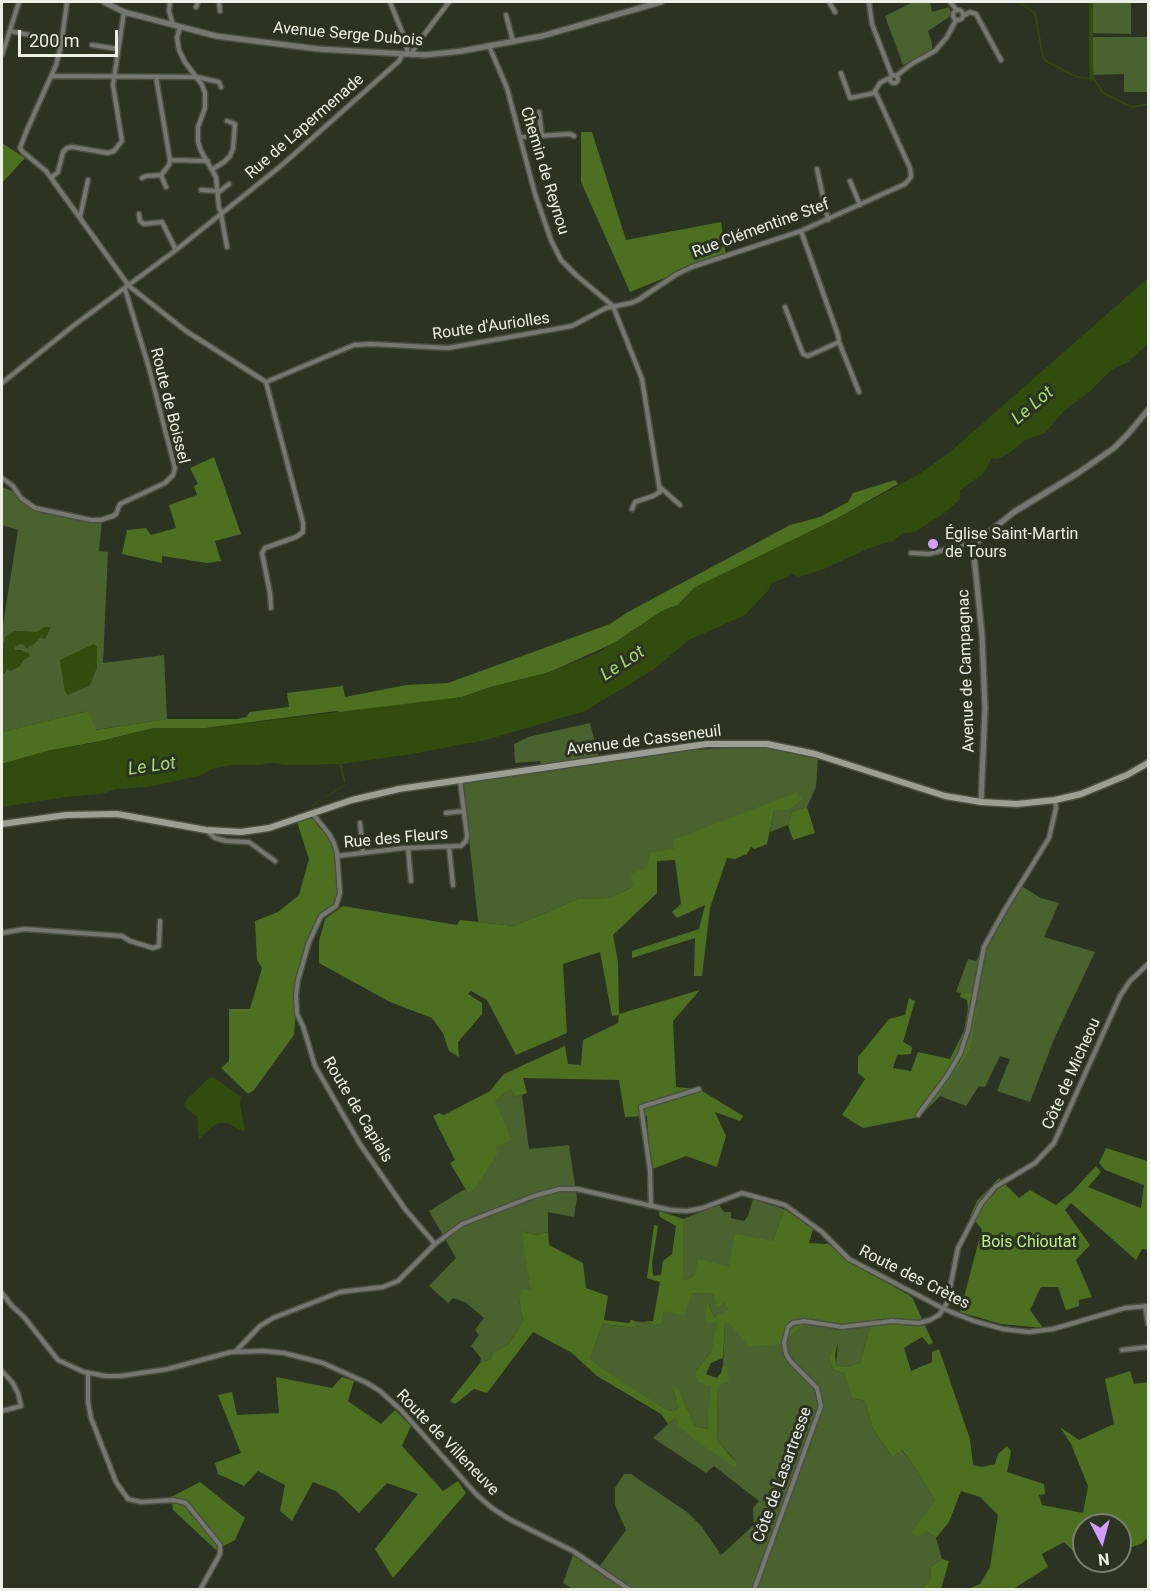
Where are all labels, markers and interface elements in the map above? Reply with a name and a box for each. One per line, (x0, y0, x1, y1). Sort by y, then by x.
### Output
scale bar (21, 18, 122, 56)
street label: Avenue Serge Dubois (272, 19, 424, 51)
text: 200 m (29, 30, 80, 51)
street label: Rue de Lapermenade (242, 70, 368, 184)
street label: Chemin de Reynou (515, 105, 573, 237)
street label: Rue Clémentine Stef (690, 195, 832, 263)
street label: Route d'Auriolles (431, 309, 551, 345)
street label: Route de Boissel (145, 346, 193, 466)
water label: Le Lot (1008, 382, 1058, 430)
place label: Église Saint-Martin de Tours (945, 525, 1078, 563)
marker: Église Saint-Martin de Tours (926, 537, 940, 551)
street label: Avenue de Campagnac (955, 589, 979, 753)
water label: Le Lot (597, 642, 649, 686)
street label: Avenue de Casseneuil (566, 722, 722, 760)
water label: Le Lot (127, 753, 177, 781)
street label: Rue des Fleurs (343, 825, 449, 853)
street label: Côte de Micheou (1039, 1015, 1105, 1133)
street label: Route de Capials (318, 1054, 396, 1166)
park label: Bois Chioutat (981, 1233, 1077, 1253)
street label: Route des Crètes (856, 1242, 972, 1314)
street label: Route de Villeneuve (392, 1386, 502, 1500)
street label: Côte de Lasartresse (750, 1405, 816, 1545)
north arrow (1072, 1513, 1132, 1573)
text: N (1097, 1549, 1110, 1569)

